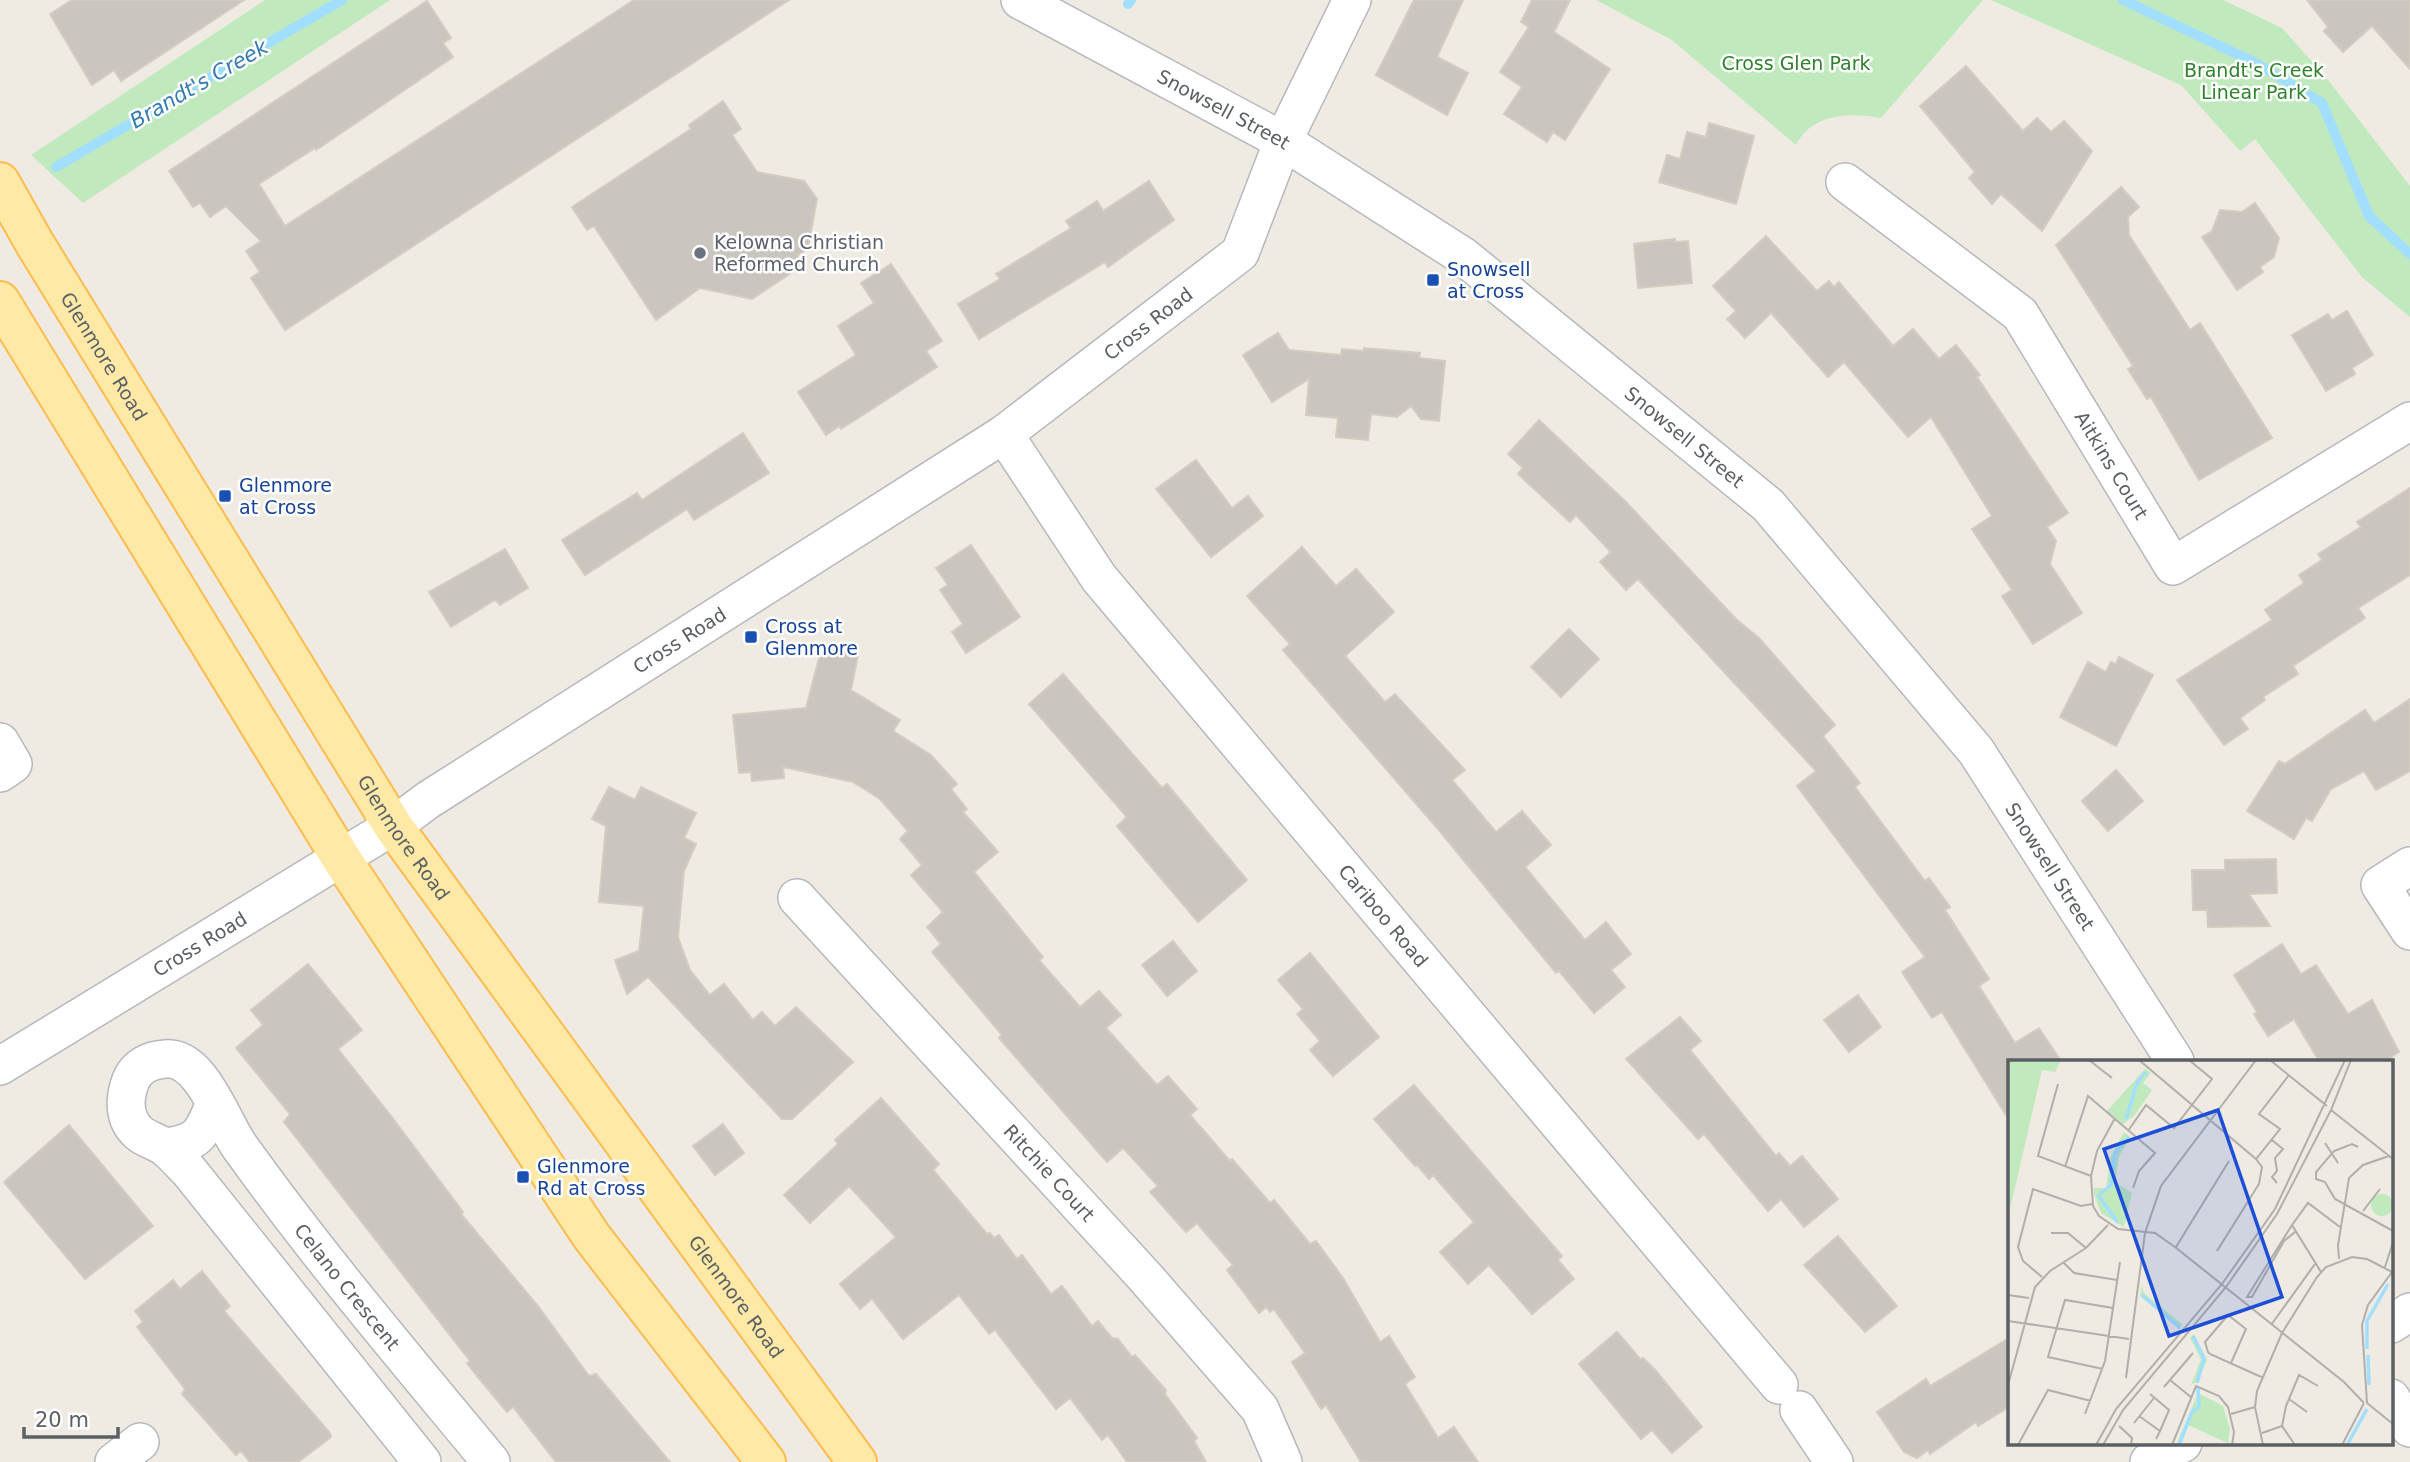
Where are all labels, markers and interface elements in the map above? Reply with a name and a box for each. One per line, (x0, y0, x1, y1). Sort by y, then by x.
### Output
water label: Brandt's Creek (126, 34, 273, 133)
park label: Cross Glen Park (1722, 52, 1870, 74)
park label: Brandt's Creek Linear Park (2184, 59, 2324, 103)
street label: Snowsell Street (1153, 65, 1294, 154)
place label: Kelowna Christian Reformed Church (714, 231, 884, 275)
marker: Kelowna Christian Reformed Church (692, 245, 708, 261)
place label: Snowsell at Cross (1447, 258, 1530, 302)
marker: Snowsell at Cross (1425, 272, 1441, 288)
street label: Cross Road (1099, 283, 1197, 365)
street label: Glenmore Road (56, 288, 152, 425)
street label: Snowsell Street (1621, 382, 1749, 492)
street label: Aitkins Court (2071, 407, 2153, 523)
place label: Glenmore at Cross (239, 474, 332, 518)
marker: Glenmore at Cross (217, 488, 233, 504)
street label: Cross Road (629, 603, 730, 678)
place label: Cross at Glenmore (765, 615, 858, 659)
marker: Cross at Glenmore (743, 629, 759, 645)
street label: Glenmore Road (353, 771, 454, 904)
street label: Snowsell Street (2001, 798, 2099, 934)
street label: Cariboo Road (1334, 860, 1433, 971)
street label: Cross Road (149, 907, 251, 981)
inset map (2008, 1060, 2392, 1444)
street label: Ritchie Court (999, 1120, 1099, 1226)
place label: Glenmore Rd at Cross (537, 1155, 646, 1199)
marker: Glenmore Rd at Cross (515, 1169, 531, 1185)
street label: Celano Crescent (290, 1219, 404, 1354)
street label: Glenmore Road (684, 1231, 788, 1362)
scale bar (24, 1396, 119, 1440)
text: 20 m (35, 1408, 89, 1432)

